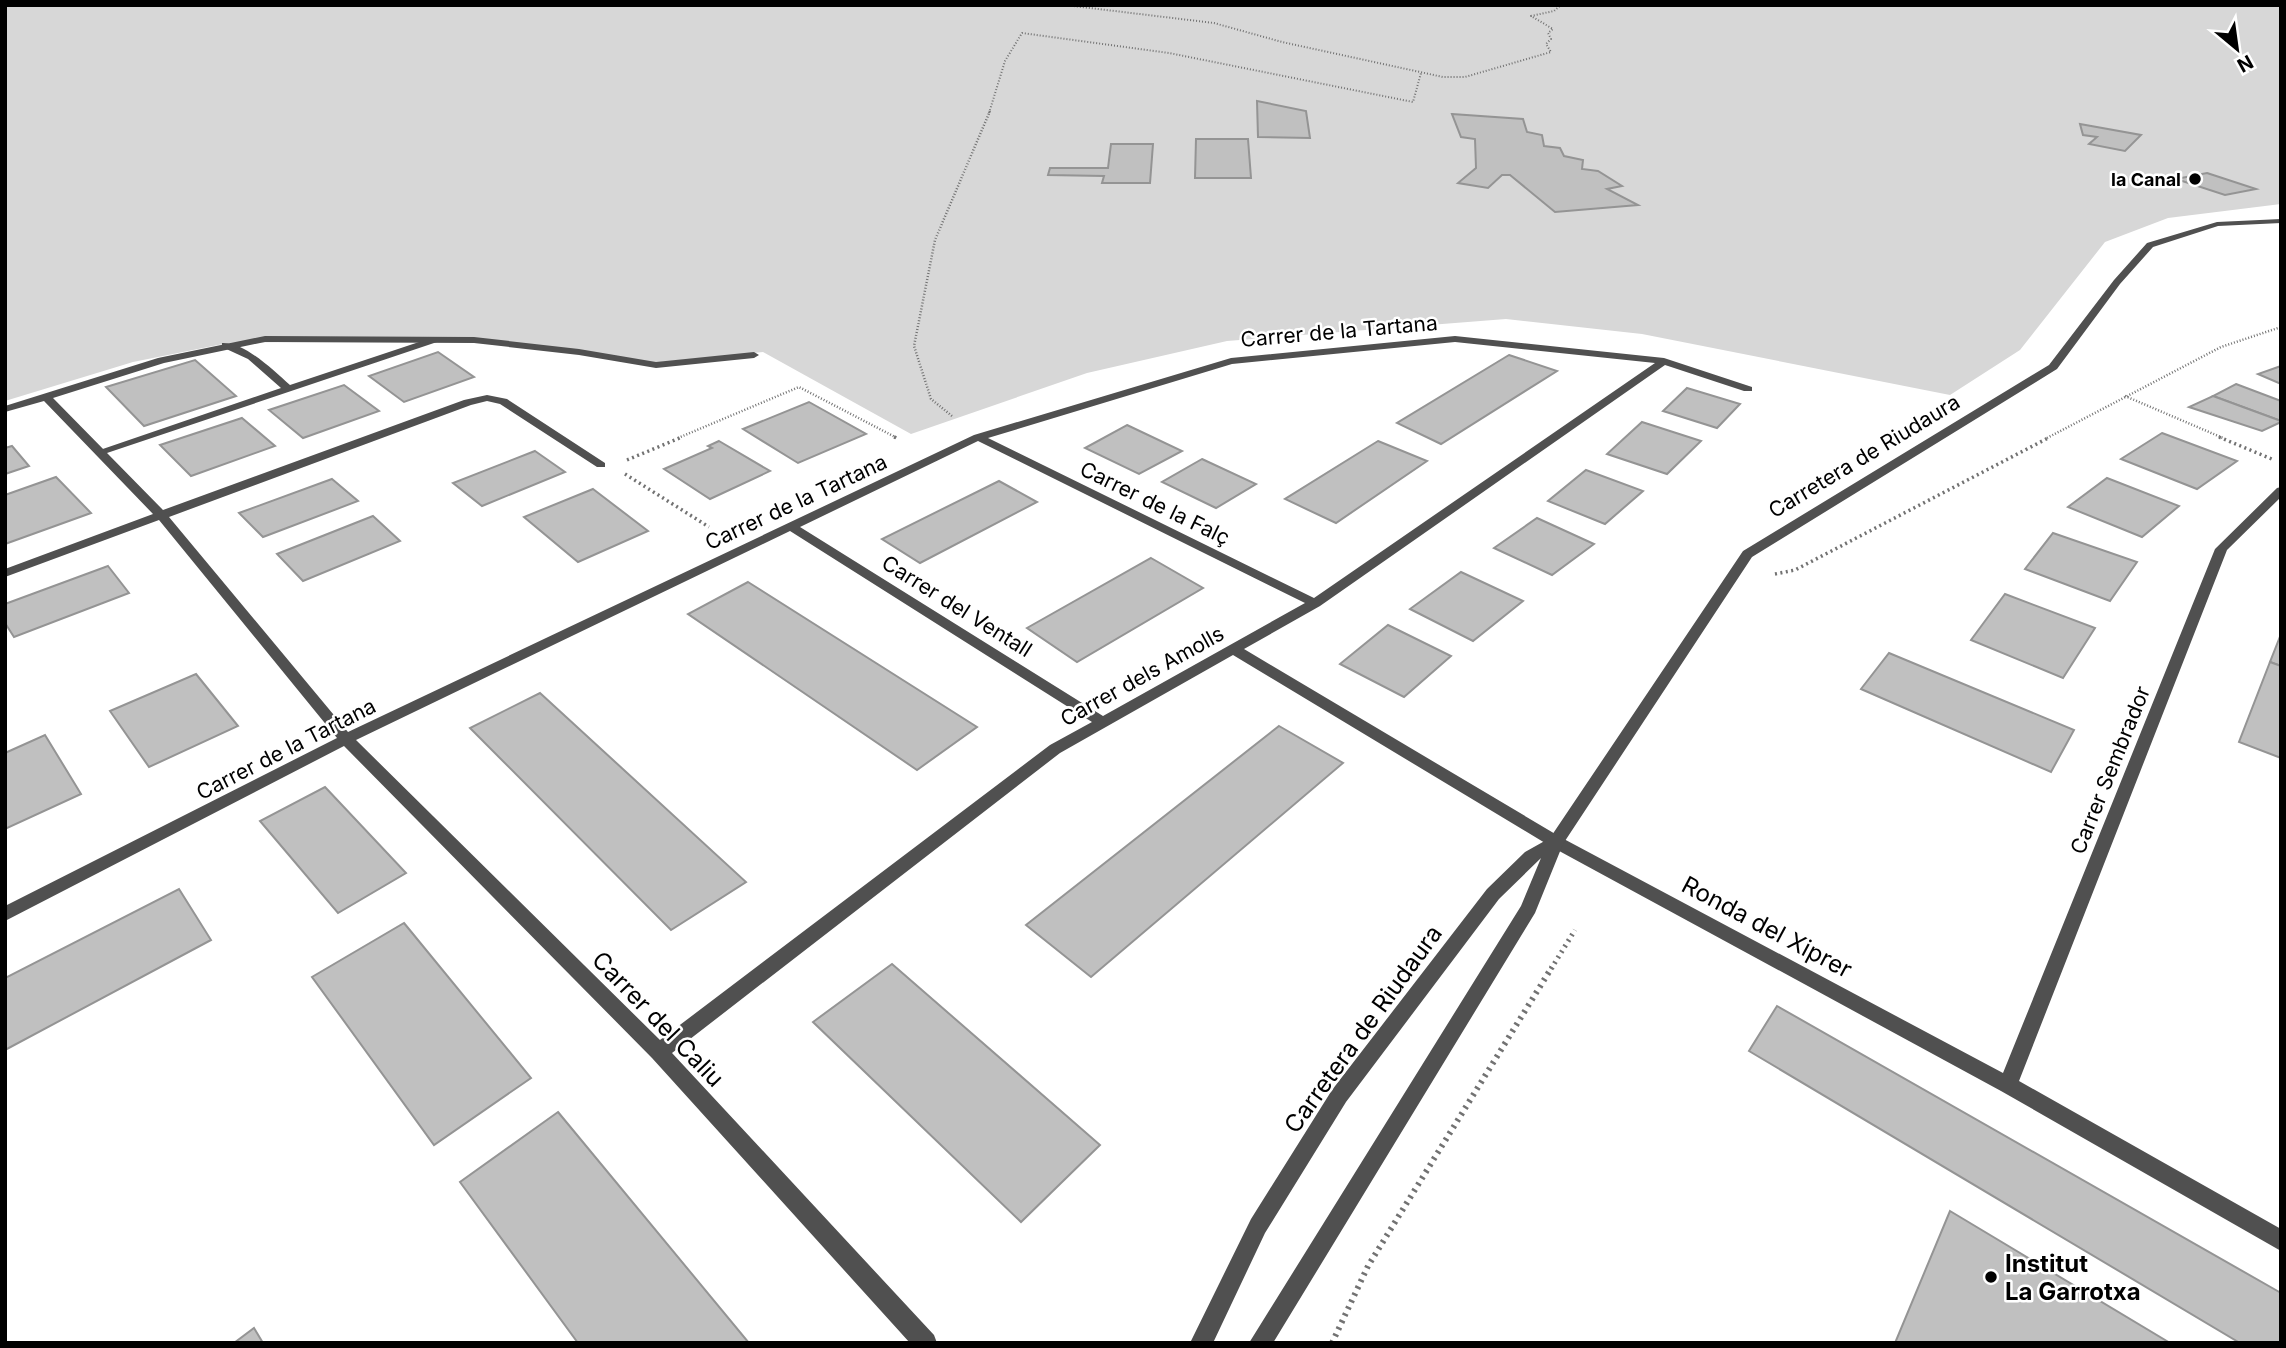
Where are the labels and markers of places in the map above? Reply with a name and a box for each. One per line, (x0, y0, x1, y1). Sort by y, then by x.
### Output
place label: la Canal (2111, 169, 2181, 190)
marker: la Canal (2187, 171, 2203, 187)
place label: Institut La Garrotxa (2005, 1249, 2141, 1306)
marker: Institut La Garrotxa (1983, 1269, 1999, 1285)

